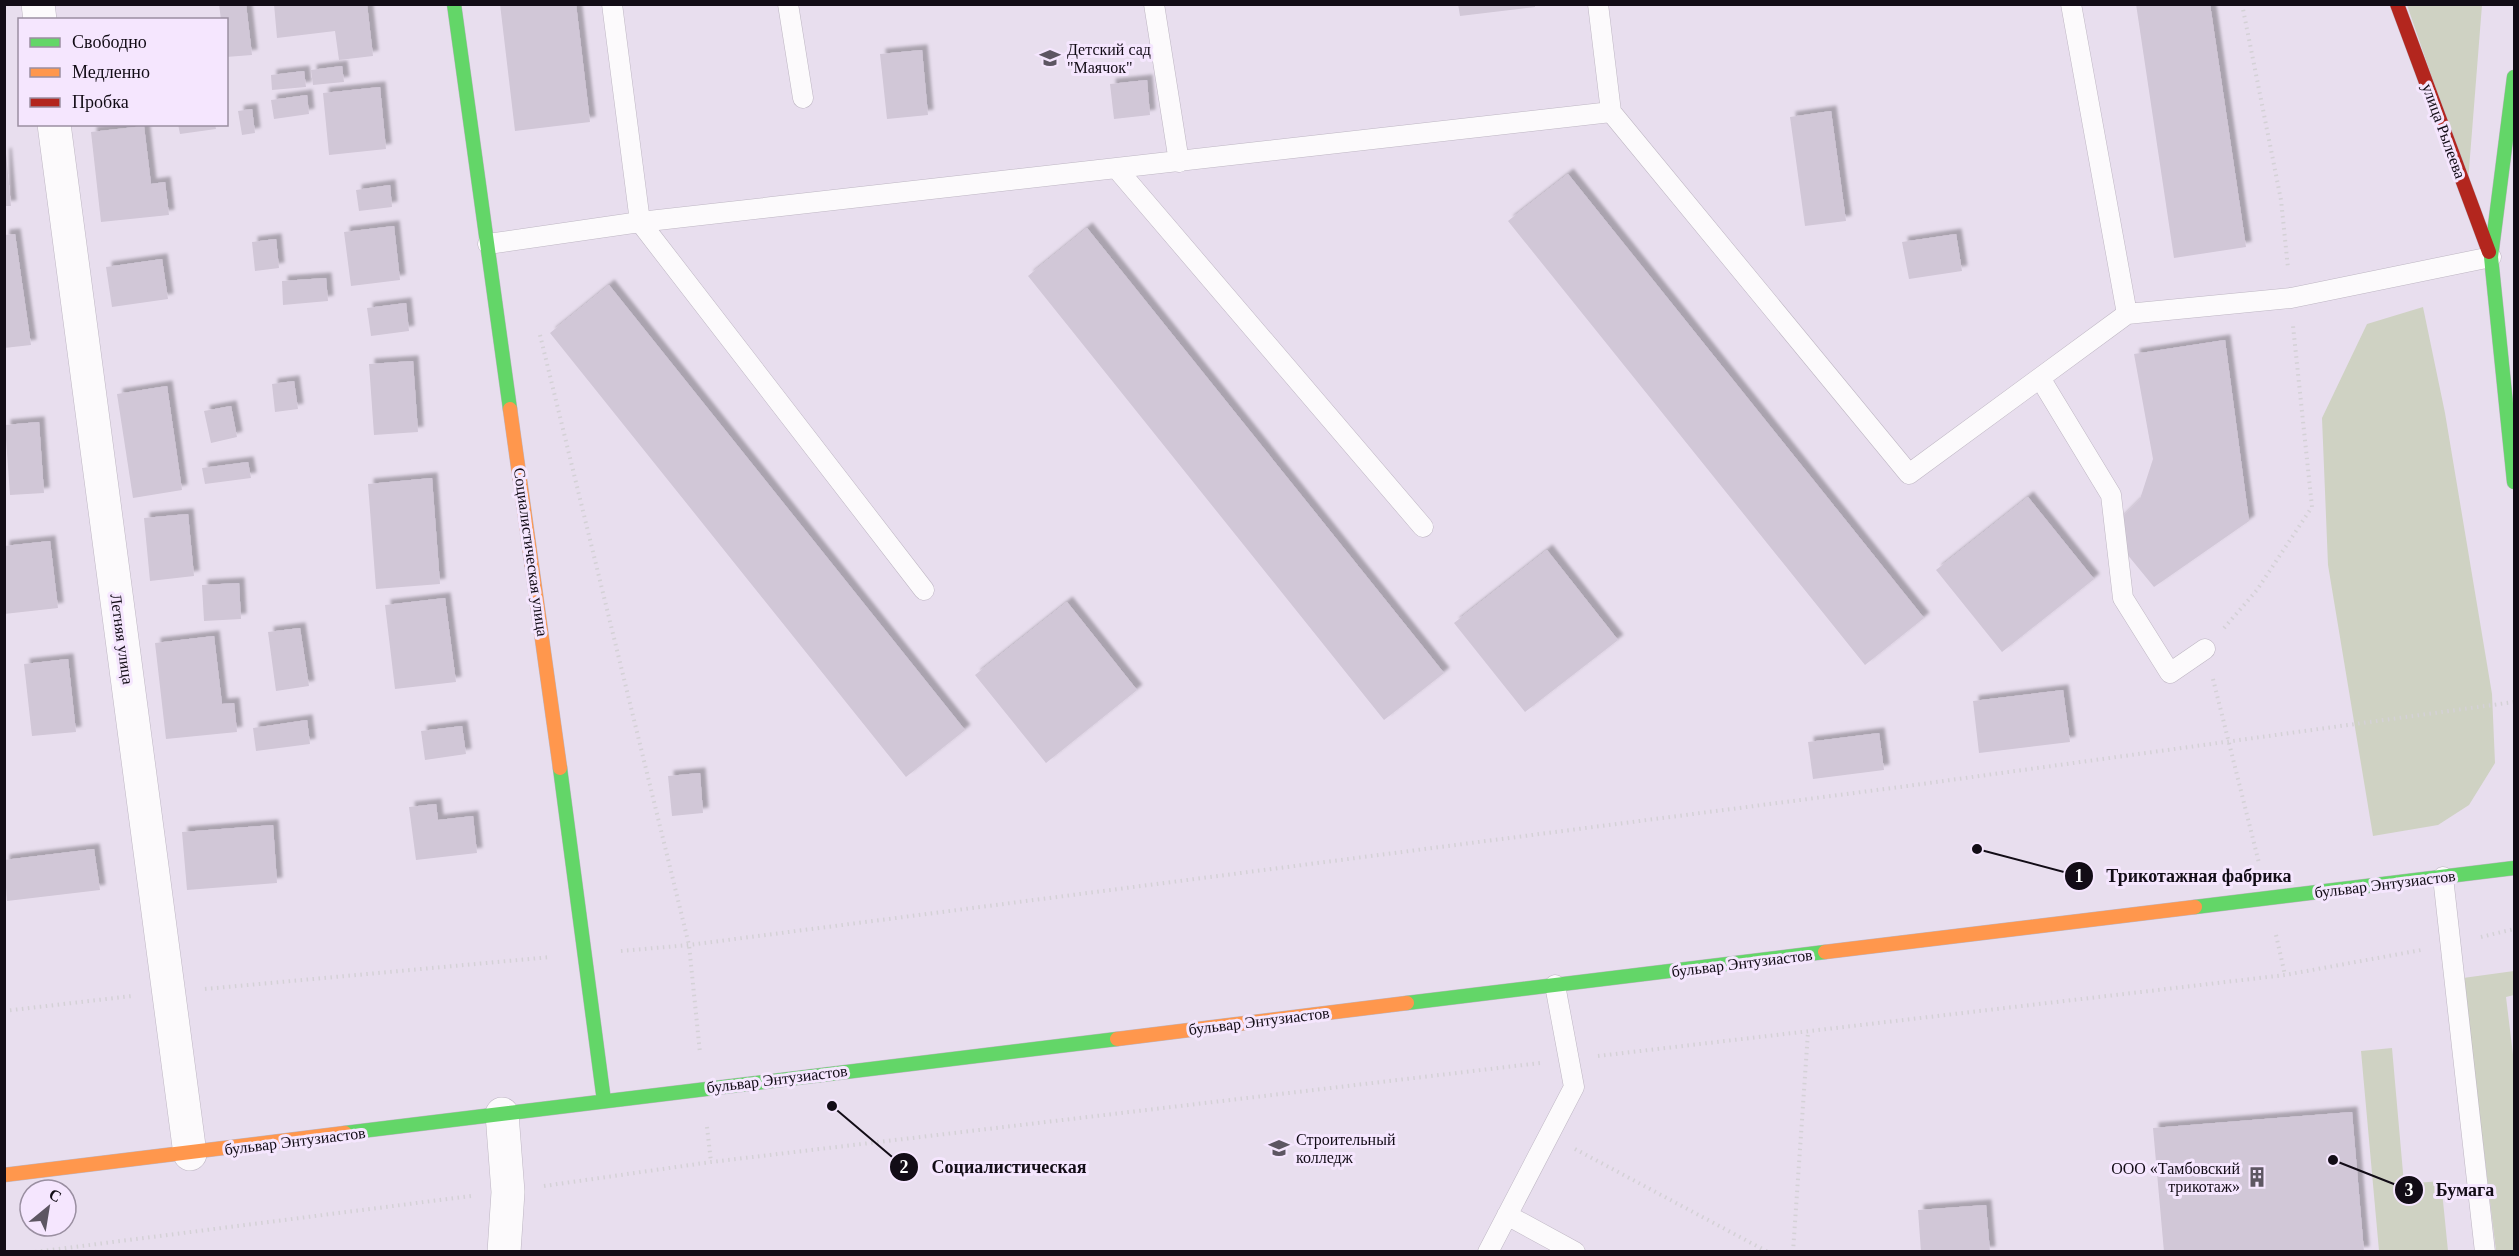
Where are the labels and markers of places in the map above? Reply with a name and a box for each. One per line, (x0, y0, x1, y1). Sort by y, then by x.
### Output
place label: Детский сад "Маячок" (1067, 41, 1151, 76)
school or university icon: Детский сад "Маячок" (1038, 46, 1062, 70)
callout: Трикотажная фабрика (2064, 858, 2304, 894)
place label: Строительный колледж (1296, 1131, 1396, 1167)
school or university icon: Строительный колледж (1267, 1136, 1291, 1160)
callout: Социалистическая (889, 1149, 1098, 1185)
place label: ООО «Тамбовский трикотаж» (2111, 1160, 2240, 1196)
building icon: ООО «Тамбовский трикотаж» (2245, 1165, 2269, 1189)
callout: Бумага (2394, 1172, 2506, 1208)

